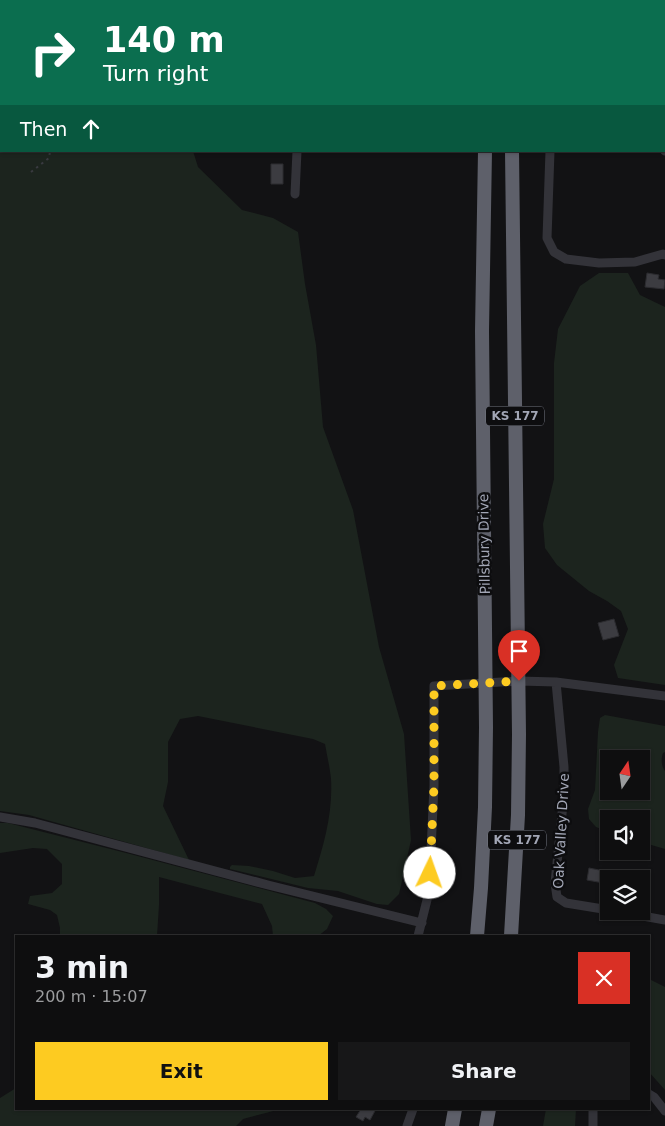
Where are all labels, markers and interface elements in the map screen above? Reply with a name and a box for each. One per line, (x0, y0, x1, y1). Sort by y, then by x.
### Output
icon: right (20, 20, 85, 85)
text: 140 m (103, 20, 225, 60)
text: Turn right (103, 61, 208, 86)
icon: ahead (77, 115, 105, 143)
text: Then (20, 118, 67, 140)
road number: KS 177 (486, 406, 544, 426)
street label: Pillsbury Drive (475, 494, 493, 594)
pin (498, 630, 540, 681)
icon: arrive (505, 637, 533, 665)
north arrow (600, 750, 650, 800)
map controls (600, 750, 650, 920)
street label: Oak Valley Drive (550, 773, 572, 889)
button: sound (600, 810, 650, 860)
road number: KS 177 (488, 830, 546, 850)
position arrow (403, 846, 455, 898)
button: layers (600, 870, 650, 920)
text: 3 min (35, 950, 129, 985)
button: close (578, 952, 630, 1004)
text: 200 m · 15:07 (35, 987, 148, 1006)
button: Exit (35, 1042, 328, 1100)
button: Share (338, 1042, 630, 1100)

